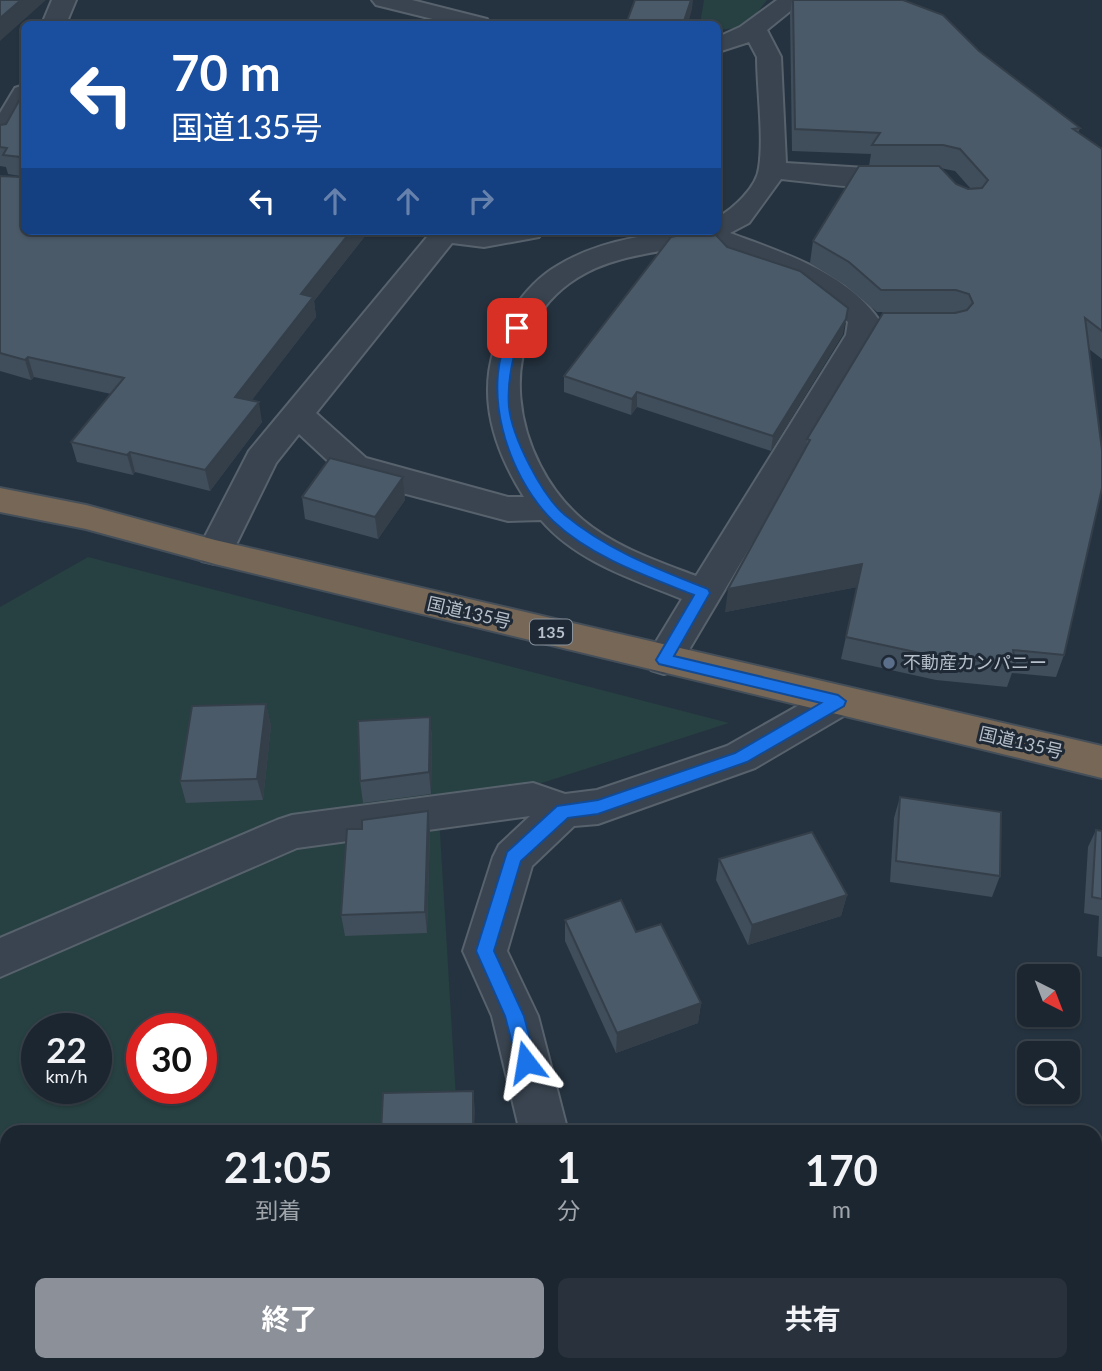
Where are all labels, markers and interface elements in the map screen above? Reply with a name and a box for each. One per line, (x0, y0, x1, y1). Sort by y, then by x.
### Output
text: 70 m (171, 43, 281, 101)
icon: left (56, 49, 147, 140)
text: 国道135号 (171, 107, 323, 146)
icon: left (243, 182, 281, 220)
icon: ahead (316, 182, 354, 220)
icon: ahead (389, 182, 427, 220)
icon: right (462, 182, 500, 220)
pin (487, 298, 547, 358)
icon: arrive (498, 309, 536, 347)
street label: 国道135号 (425, 592, 513, 632)
road number: 135 (530, 620, 572, 645)
place label: 不動産カンパニー (903, 651, 1047, 673)
marker: 不動産カンパニー (881, 655, 897, 671)
street label: 国道135号 (977, 722, 1065, 762)
north arrow (1017, 964, 1080, 1027)
map controls (1017, 964, 1080, 1104)
speed limit sign: 30 (126, 1013, 217, 1104)
position arrow (489, 1025, 563, 1099)
text: 22 (46, 1028, 87, 1070)
button: search (1017, 1041, 1080, 1104)
text: km/h (45, 1065, 88, 1087)
text: 21:05 (224, 1142, 332, 1192)
text: 1 (556, 1142, 581, 1192)
text: 170 (805, 1145, 878, 1195)
text: m (832, 1195, 851, 1223)
text: 到着 (255, 1196, 301, 1224)
text: 分 (557, 1196, 580, 1224)
button: 終了 (35, 1278, 544, 1358)
button: 共有 (558, 1278, 1067, 1358)

